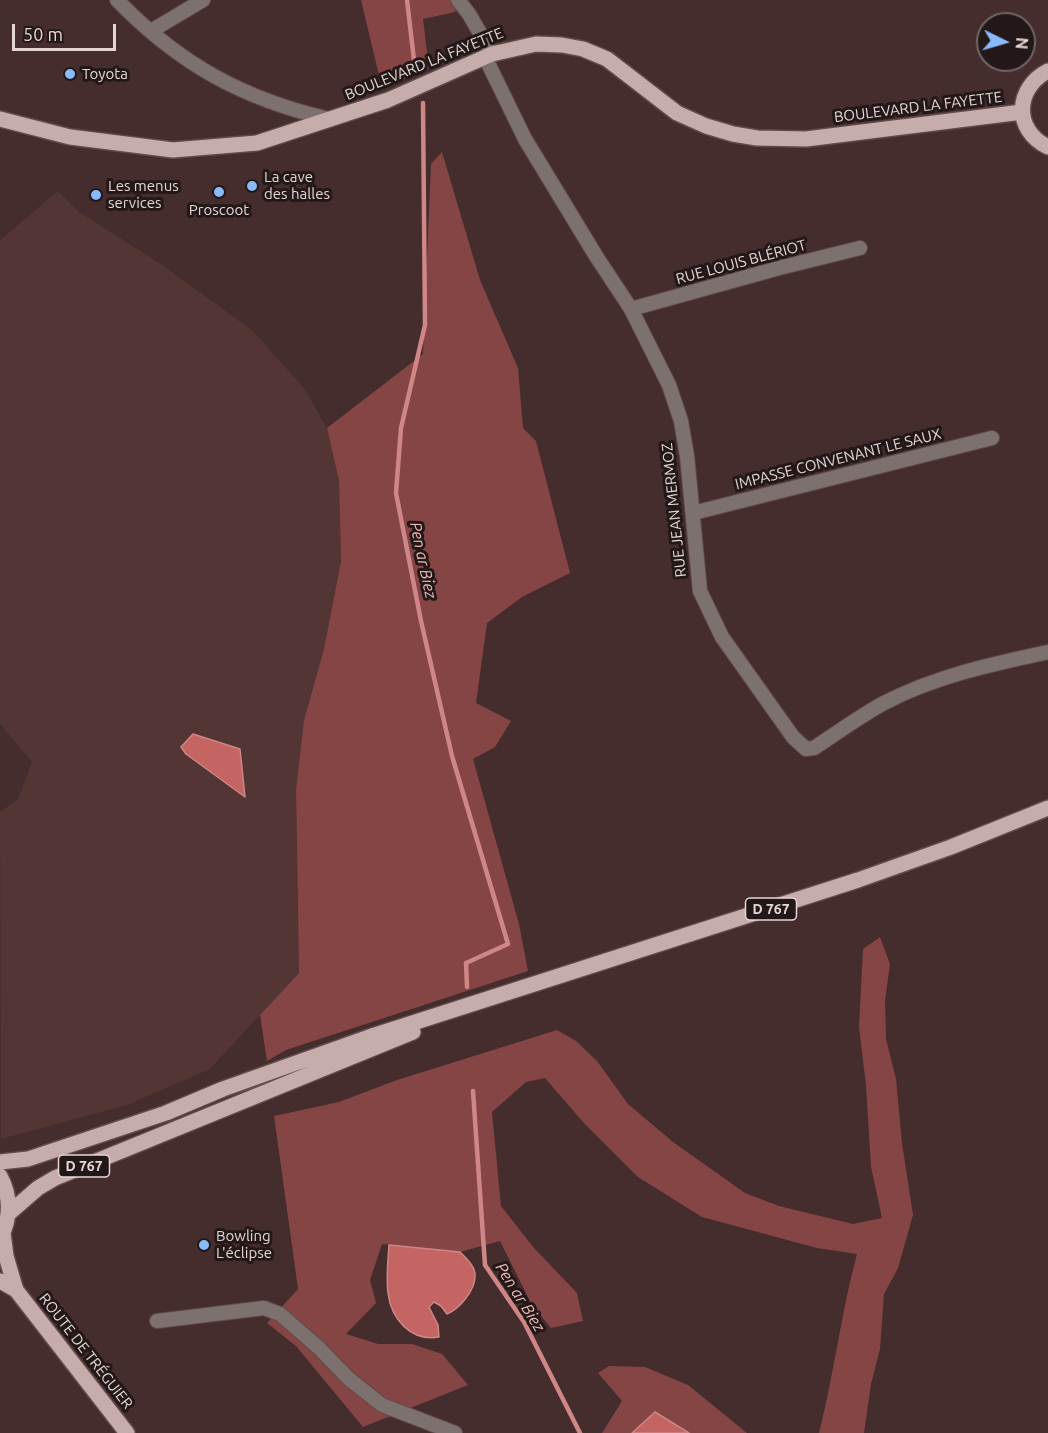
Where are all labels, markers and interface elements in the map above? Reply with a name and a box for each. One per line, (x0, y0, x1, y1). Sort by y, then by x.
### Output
scale bar (15, 12, 118, 50)
north arrow (976, 12, 1036, 72)
text: 50 m (23, 24, 63, 44)
street label: BOULEVARD LA FAYETTE (342, 24, 506, 104)
text: N (1012, 37, 1031, 50)
place label: Toyota (82, 65, 128, 83)
marker: Toyota (63, 67, 77, 81)
street label: BOULEVARD LA FAYETTE (833, 88, 1003, 126)
place label: La cave des halles (264, 168, 330, 203)
place label: Les menus services (108, 177, 179, 212)
marker: La cave des halles (245, 179, 259, 193)
marker: Proscoot (212, 185, 226, 199)
marker: Les menus services (89, 188, 103, 202)
place label: Proscoot (189, 201, 249, 219)
street label: RUE LOUIS BLÉRIOT (674, 236, 808, 288)
street label: IMPASSE CONVENANT LE SAUX (733, 425, 943, 493)
street label: RUE JEAN MERMOZ (658, 442, 690, 578)
water label: Pen ar Biez (406, 520, 440, 600)
road number: D 767 (746, 898, 796, 920)
road number: D 767 (58, 1155, 110, 1177)
place label: Bowling L'éclipse (216, 1227, 272, 1262)
marker: Bowling L'éclipse (197, 1238, 211, 1252)
water label: Pen ar Biez (491, 1259, 549, 1335)
street label: ROUTE DE TRÉGUIER (35, 1290, 137, 1412)

